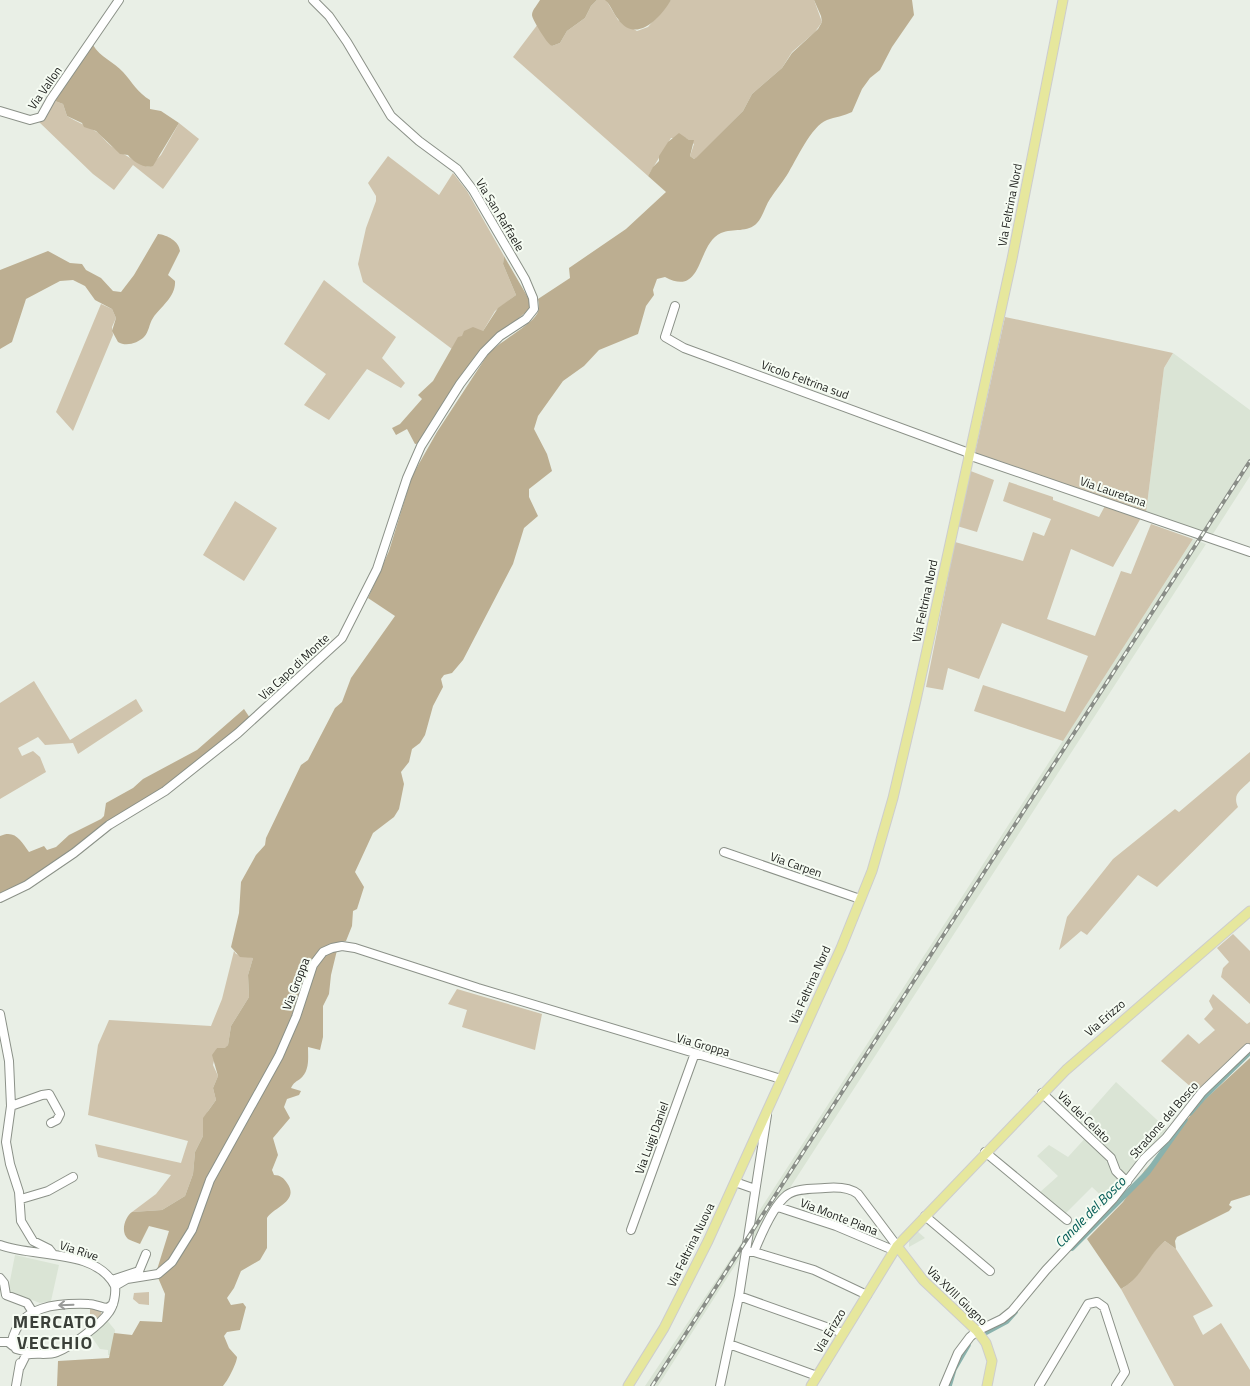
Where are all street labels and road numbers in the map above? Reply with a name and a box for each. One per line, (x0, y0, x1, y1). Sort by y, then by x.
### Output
street label: Via Vallon (23, 62, 67, 113)
street label: Via Feltrina Nord (992, 162, 1027, 248)
street label: Via San Raffaele (471, 175, 530, 255)
street label: Vicolo Feltrina sud (759, 355, 852, 404)
street label: Via Lauretana (1077, 471, 1149, 512)
street label: Via Feltrina Nord (906, 558, 943, 644)
street label: Via Capo di Monte (254, 629, 333, 705)
street label: Via Carpen (768, 847, 825, 882)
street label: Via Feltrina Nord (784, 943, 835, 1027)
street label: Via Groppa (277, 955, 314, 1013)
street label: Via Erizzo (1080, 994, 1129, 1041)
street label: Via Groppa (674, 1028, 732, 1061)
street label: Stradone del Bosco (1125, 1077, 1203, 1163)
street label: Via dei Celato (1053, 1086, 1115, 1147)
street label: Via Luigi Daniel (630, 1099, 673, 1177)
street label: Via Monte Piana (797, 1193, 881, 1240)
street label: Via Feltrina Nuova (662, 1199, 719, 1290)
street label: Via Rive (57, 1235, 101, 1266)
street label: Via XVIII Giugno (922, 1261, 992, 1330)
street label: Via Erizzo (809, 1305, 850, 1357)

